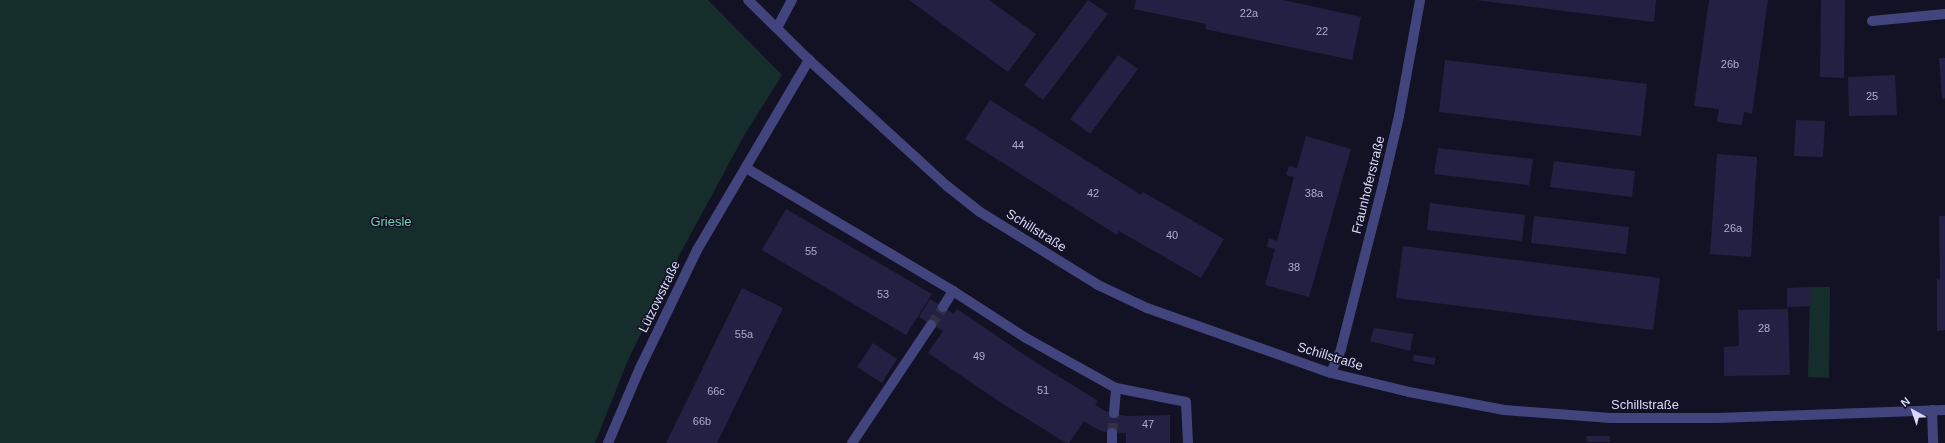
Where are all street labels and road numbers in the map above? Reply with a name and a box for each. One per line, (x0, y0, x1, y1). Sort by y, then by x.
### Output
street label: Fraunhoferstraße (1349, 134, 1389, 236)
street label: Schillstraße (1003, 206, 1069, 256)
street label: Lützowstraße (636, 259, 684, 335)
street label: Schillstraße (1295, 340, 1365, 374)
street label: Schillstraße (1611, 397, 1679, 413)

